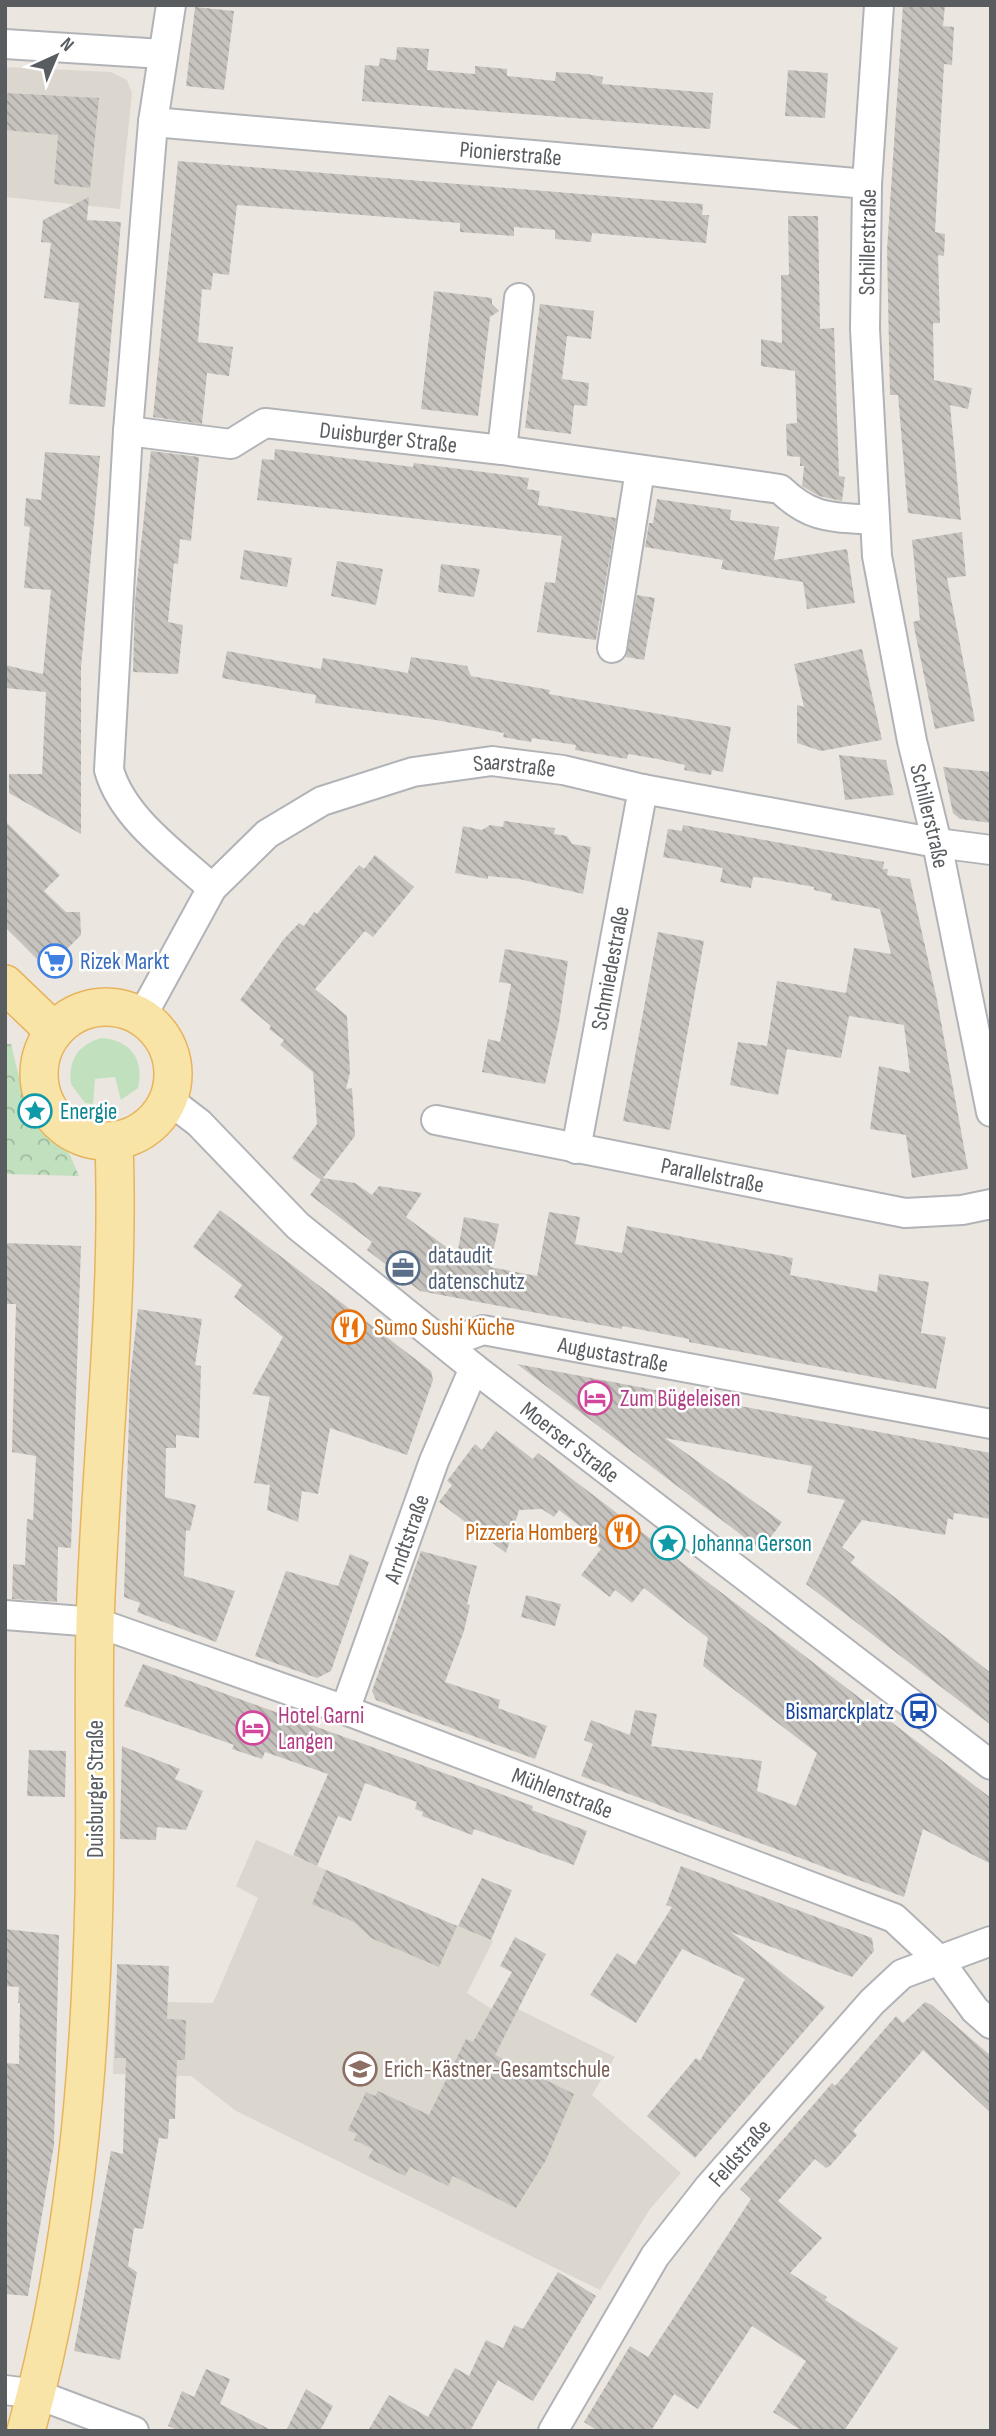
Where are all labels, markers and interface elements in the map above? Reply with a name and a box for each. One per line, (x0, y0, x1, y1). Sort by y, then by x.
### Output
north arrow (21, 21, 91, 91)
text: N (55, 33, 78, 57)
street label: Pionierstraße (458, 136, 563, 172)
street label: Schillerstraße (853, 189, 883, 296)
street label: Duisburger Straße (318, 416, 459, 460)
street label: Saarstraße (471, 748, 557, 784)
street label: Schillerstraße (903, 761, 955, 871)
street label: Schmiedestraße (585, 904, 636, 1032)
supermarket icon: Rizek Markt (36, 942, 74, 980)
place label: Rizek Markt (80, 948, 169, 976)
place icon: Energie (16, 1092, 54, 1130)
place label: Energie (60, 1098, 117, 1126)
street label: Parallelstraße (658, 1152, 767, 1200)
place label: dataudit datenschutz (428, 1242, 525, 1296)
office icon: dataudit datenschutz (384, 1249, 422, 1287)
restaurant icon: Sumo Sushi Küche (330, 1308, 368, 1346)
place label: Sumo Sushi Küche (374, 1314, 515, 1342)
street label: Augustastraße (555, 1331, 671, 1379)
hotel icon: Zum Bügeleisen (576, 1379, 614, 1417)
place label: Zum Bügeleisen (620, 1385, 741, 1413)
street label: Moerser Straße (514, 1396, 625, 1489)
street label: Arndtstraße (378, 1491, 436, 1588)
restaurant icon: Pizzeria Homberg (604, 1513, 642, 1551)
place label: Pizzeria Homberg (465, 1519, 598, 1547)
place icon: Johanna Gerson (649, 1524, 687, 1562)
place label: Johanna Gerson (691, 1530, 812, 1558)
bus stop icon: Bismarckplatz (900, 1692, 938, 1730)
place label: Bismarckplatz (785, 1698, 894, 1726)
place label: Hotel Garni Langen (278, 1702, 364, 1756)
hotel icon: Hotel Garni Langen (234, 1709, 272, 1747)
street label: Duisburger Straße (82, 1720, 110, 1858)
street label: Mühlenstraße (508, 1762, 617, 1825)
school or university icon: Erich-Kästner-Gesamtschule (341, 2050, 379, 2088)
place label: Erich-Kästner-Gesamtschule (384, 2056, 610, 2084)
street label: Feldstraße (703, 2114, 777, 2193)

